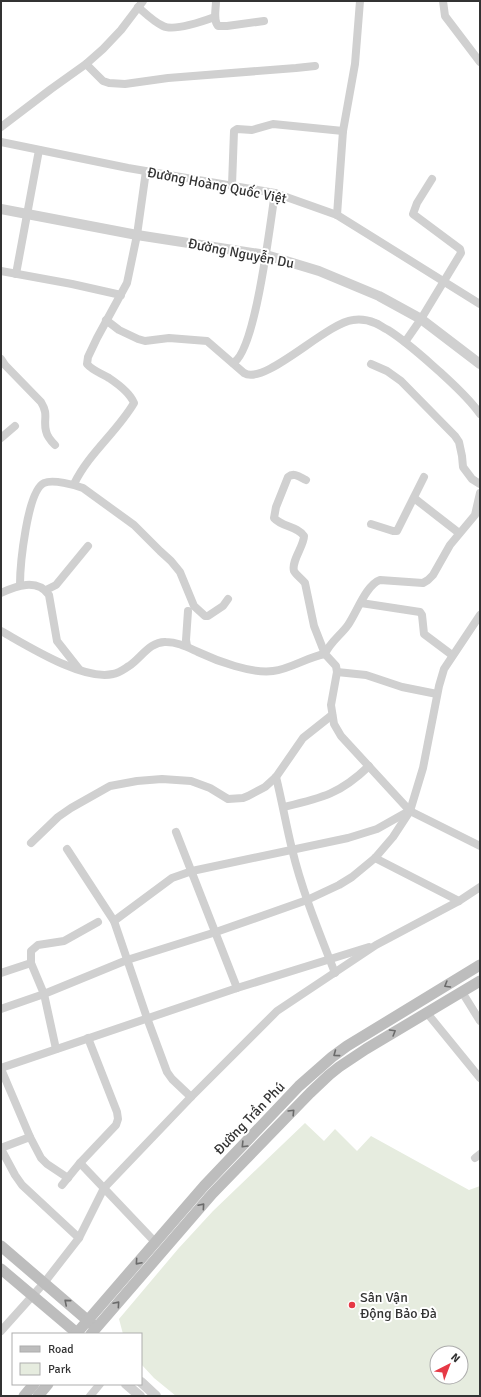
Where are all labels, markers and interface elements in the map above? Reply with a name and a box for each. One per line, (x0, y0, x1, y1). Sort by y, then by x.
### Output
street label: Đường Hoàng Quốc Việt (146, 164, 288, 207)
street label: Đường Nguyễn Du (186, 235, 295, 272)
one-way arrow (444, 981, 451, 988)
one-way arrow (389, 1030, 396, 1037)
one-way arrow (333, 1049, 340, 1057)
street label: Đường Trần Phú (210, 1078, 288, 1158)
one-way arrow (287, 1109, 294, 1117)
one-way arrow (241, 1140, 248, 1148)
one-way arrow (197, 1204, 204, 1211)
one-way arrow (135, 1257, 142, 1265)
place label: Sân Vận Động Bảo Đà (360, 1289, 437, 1322)
one-way arrow (64, 1300, 71, 1307)
marker: Sân Vận Động Bảo Đà (347, 1300, 357, 1310)
one-way arrow (112, 1302, 119, 1309)
legend (12, 1333, 142, 1385)
text: Road (48, 1342, 74, 1357)
north arrow (429, 1345, 469, 1385)
text: N (448, 1351, 463, 1365)
text: Park (48, 1362, 71, 1377)

